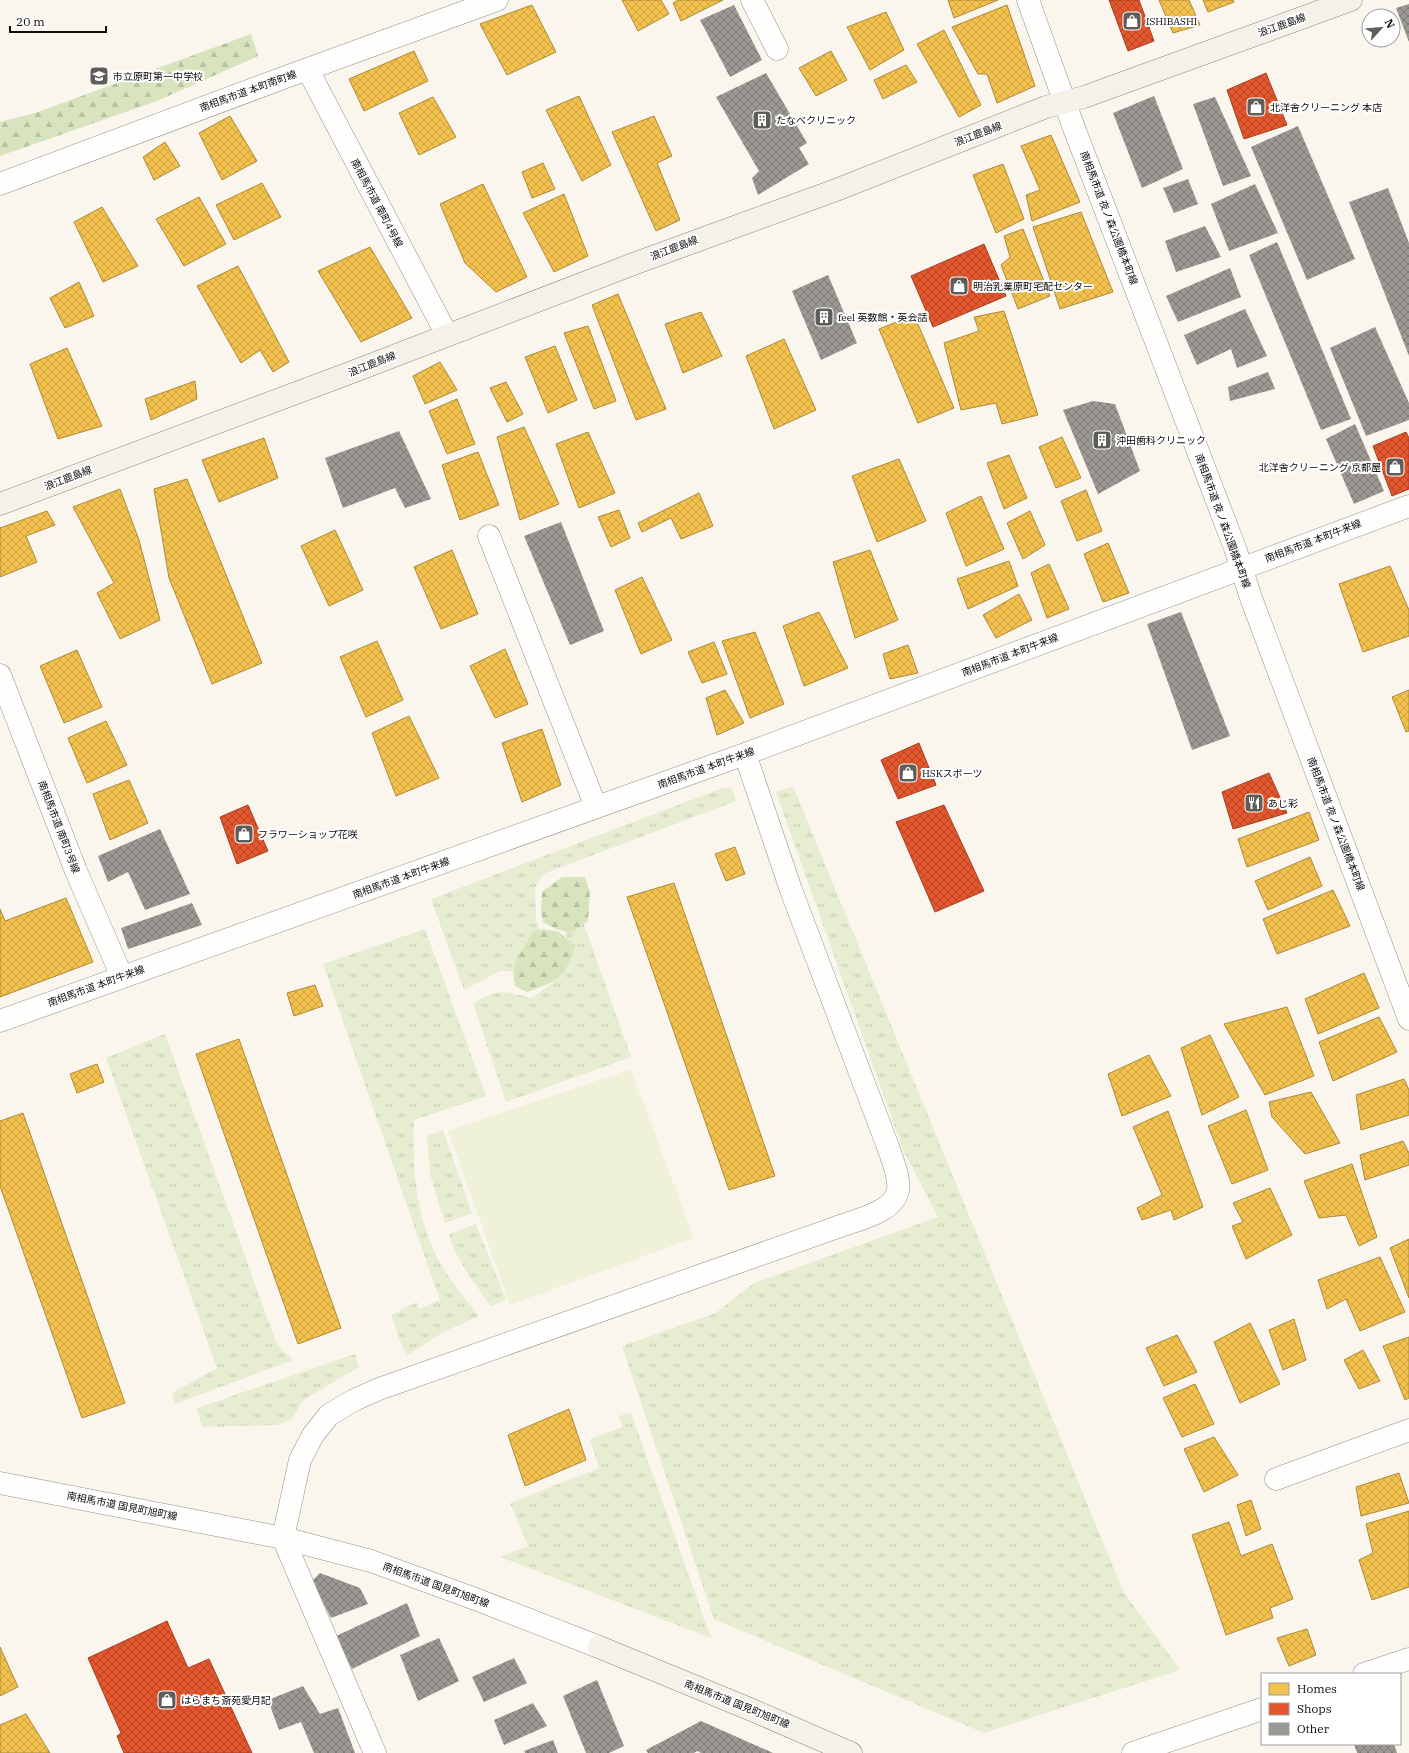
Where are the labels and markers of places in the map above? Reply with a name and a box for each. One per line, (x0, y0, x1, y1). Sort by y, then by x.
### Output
shop icon: ISHIBASHI (1121, 10, 1143, 32)
place label: ISHIBASHI (1146, 15, 1197, 28)
school or university icon: 市立原町第一中学校 (88, 65, 110, 87)
place label: 市立原町第一中学校 (113, 70, 203, 83)
shop icon: 北洋舎クリーニング 本店 (1245, 96, 1267, 118)
place label: 北洋舎クリーニング 本店 (1270, 101, 1382, 114)
building icon: たなべクリニック (751, 109, 773, 131)
place label: たなべクリニック (776, 114, 856, 127)
shop icon: 明治乳業原町宅配センター (948, 275, 970, 297)
place label: 明治乳業原町宅配センター (973, 280, 1093, 293)
building icon: feel 英数館・英会話 (813, 306, 835, 328)
place label: feel 英数館・英会話 (838, 311, 927, 324)
building icon: 沖田歯科クリニック (1091, 429, 1113, 451)
place label: 沖田歯科クリニック (1116, 434, 1206, 447)
shop icon: 北洋舎クリーニング 京都屋 (1384, 456, 1406, 478)
place label: 北洋舎クリーニング 京都屋 (1259, 461, 1381, 474)
shop icon: HSKスポーツ (897, 762, 919, 784)
place label: HSKスポーツ (922, 767, 983, 780)
restaurant icon: あじ彩 (1243, 792, 1265, 814)
place label: あじ彩 (1268, 797, 1298, 810)
shop icon: フラワーショップ花咲 (233, 823, 255, 845)
place label: フラワーショップ花咲 (258, 828, 358, 841)
shop icon: はらまち斎苑愛月記 (156, 1689, 178, 1711)
place label: はらまち斎苑愛月記 (181, 1694, 271, 1707)

